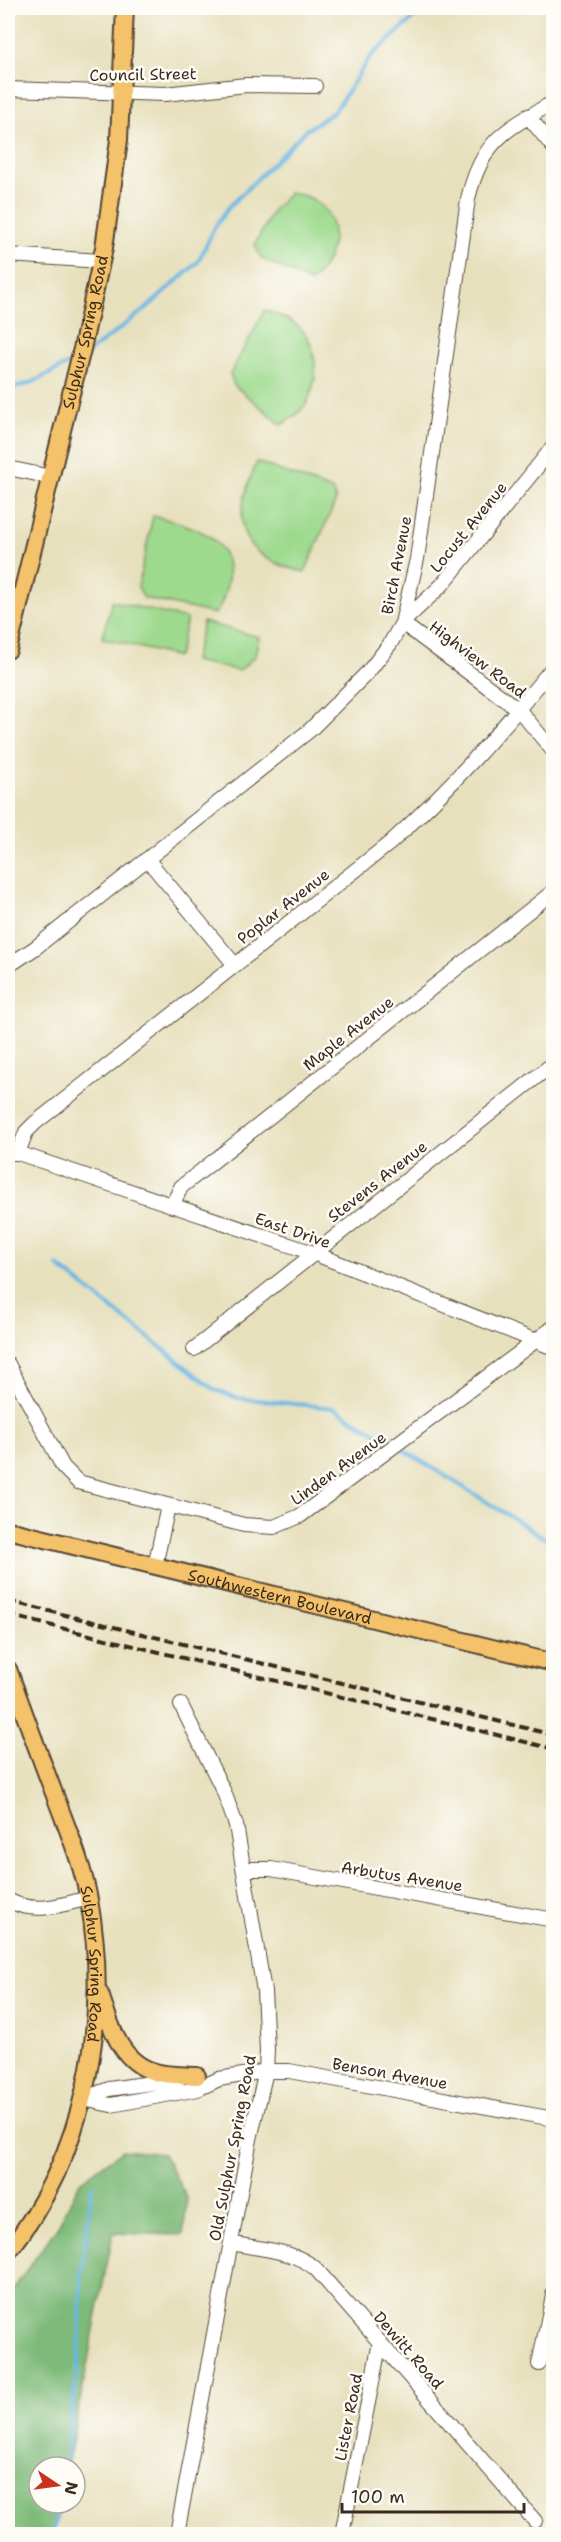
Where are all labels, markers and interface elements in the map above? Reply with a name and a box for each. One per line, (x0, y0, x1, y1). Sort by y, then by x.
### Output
street label: Council Street (89, 63, 197, 86)
street label: Sulphur Spring Road (58, 253, 113, 412)
street label: Locust Avenue (425, 478, 512, 577)
street label: Birch Avenue (377, 514, 416, 616)
street label: Highview Road (425, 616, 530, 703)
street label: Poplar Avenue (233, 864, 334, 949)
street label: Maple Avenue (299, 991, 398, 1075)
street label: Stevens Avenue (323, 1136, 431, 1227)
street label: East Drive (252, 1208, 334, 1253)
street label: Linden Avenue (286, 1427, 390, 1510)
street label: Southwestern Boulevard (186, 1564, 374, 1629)
street label: Arbutus Avenue (340, 1857, 464, 1896)
street label: Sulphur Spring Road (75, 1883, 107, 2043)
street label: Old Sulphur Spring Road (204, 2053, 261, 2243)
street label: Benson Avenue (331, 2053, 449, 2094)
street label: Dewitt Road (369, 2307, 448, 2394)
street label: Lister Road (330, 2372, 367, 2463)
north arrow (27, 2455, 87, 2515)
scale bar (342, 2476, 524, 2514)
text: N (59, 2480, 83, 2497)
text: 100 m (351, 2485, 405, 2509)

